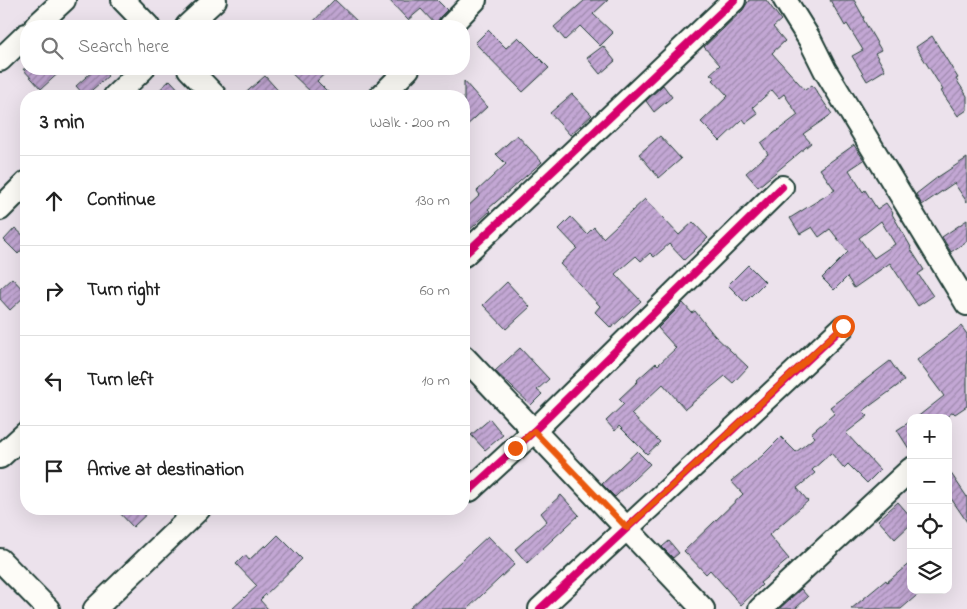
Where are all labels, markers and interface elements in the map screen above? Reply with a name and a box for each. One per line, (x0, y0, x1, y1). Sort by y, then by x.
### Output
search box (20, 20, 470, 75)
icon: search (38, 34, 66, 62)
text: Search here (78, 34, 169, 61)
text: 3 min (40, 108, 84, 138)
text: Walk · 200 m (370, 111, 450, 135)
icon: ahead (40, 187, 68, 215)
text: Continue (87, 187, 155, 214)
text: 130 m (415, 189, 450, 213)
icon: right (40, 277, 68, 305)
text: Turn right (87, 277, 160, 304)
text: 60 m (420, 279, 450, 303)
route start (832, 315, 855, 338)
icon: left (40, 367, 68, 395)
text: Turn left (87, 367, 154, 394)
text: 10 m (422, 369, 450, 393)
map controls (907, 414, 952, 594)
button: + (907, 414, 952, 459)
route end (504, 437, 527, 460)
icon: arrive (40, 457, 68, 485)
text: Arrive at destination (87, 457, 244, 484)
button: − (907, 459, 952, 504)
button: locate (907, 504, 952, 549)
button: layers (907, 549, 952, 594)

